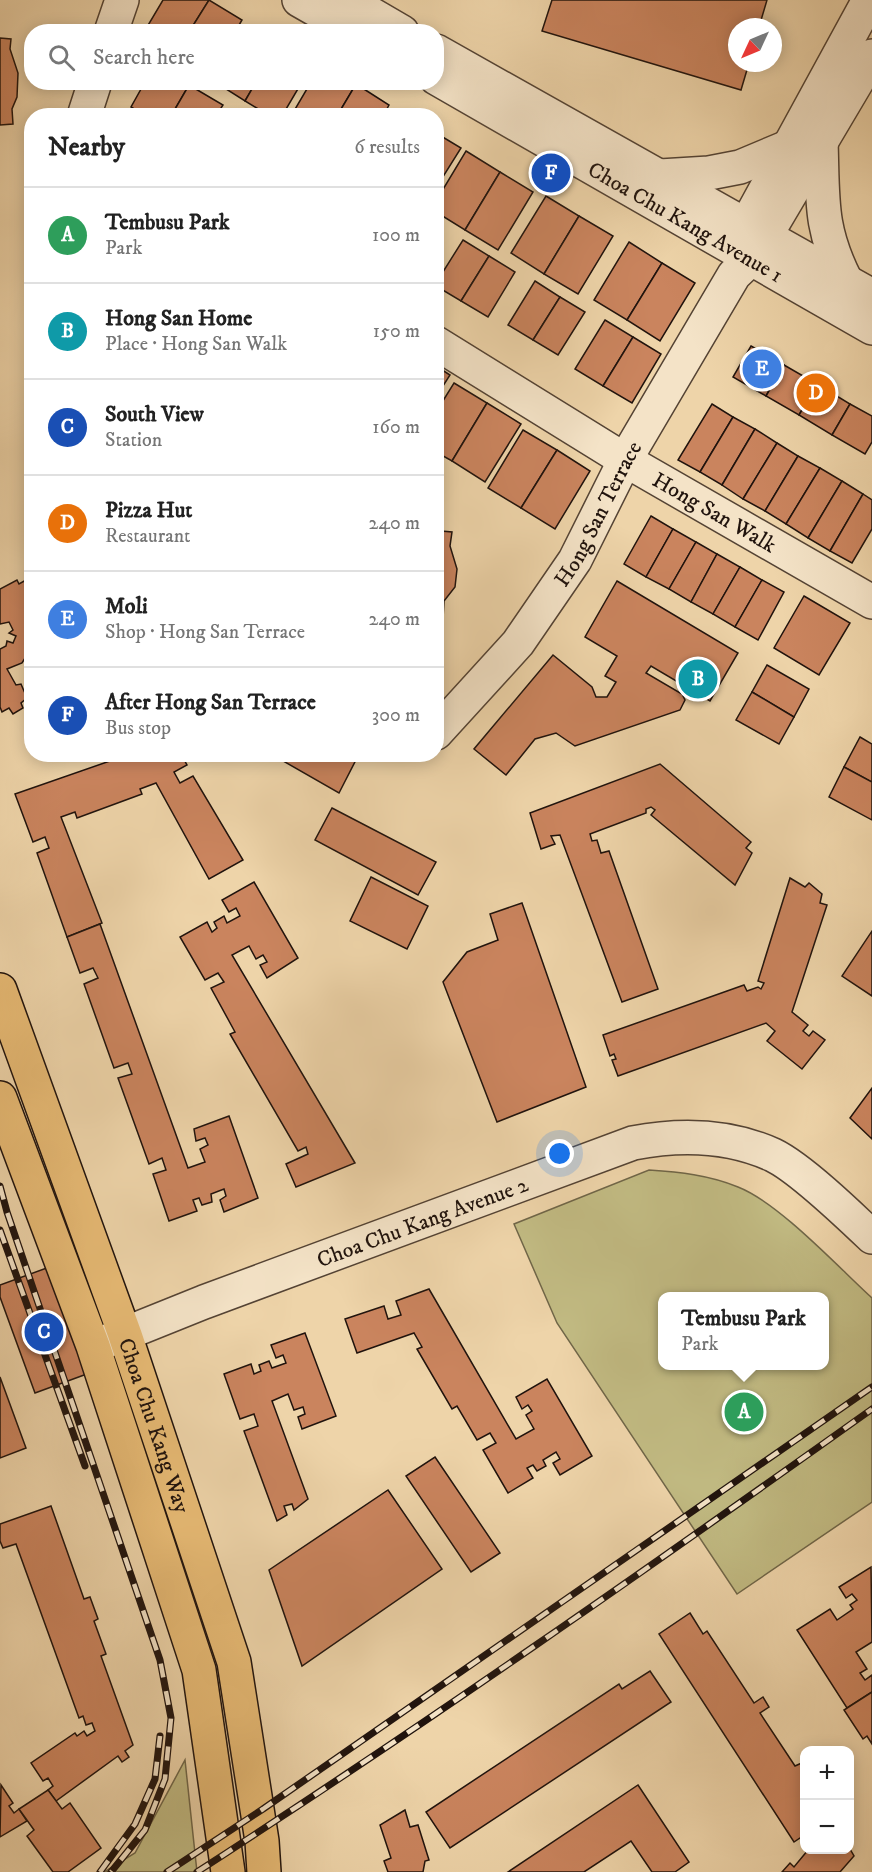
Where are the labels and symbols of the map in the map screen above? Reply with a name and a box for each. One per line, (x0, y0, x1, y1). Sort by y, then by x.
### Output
north arrow (728, 18, 782, 72)
pin: F (532, 150, 570, 195)
street label: Choa Chu Kang Avenue 1 (583, 156, 787, 289)
pin: E (742, 346, 782, 392)
pin: D (796, 370, 836, 416)
street label: Hong San Terrace (549, 437, 648, 592)
street label: Hong San Walk (647, 467, 781, 559)
pin: B (678, 656, 718, 702)
your location (545, 1139, 574, 1168)
street label: Choa Chu Kang Avenue 2 (313, 1171, 532, 1274)
pin: C (24, 1310, 63, 1354)
street label: Choa Chu Kang Way (112, 1335, 195, 1517)
pin: A (724, 1390, 764, 1434)

